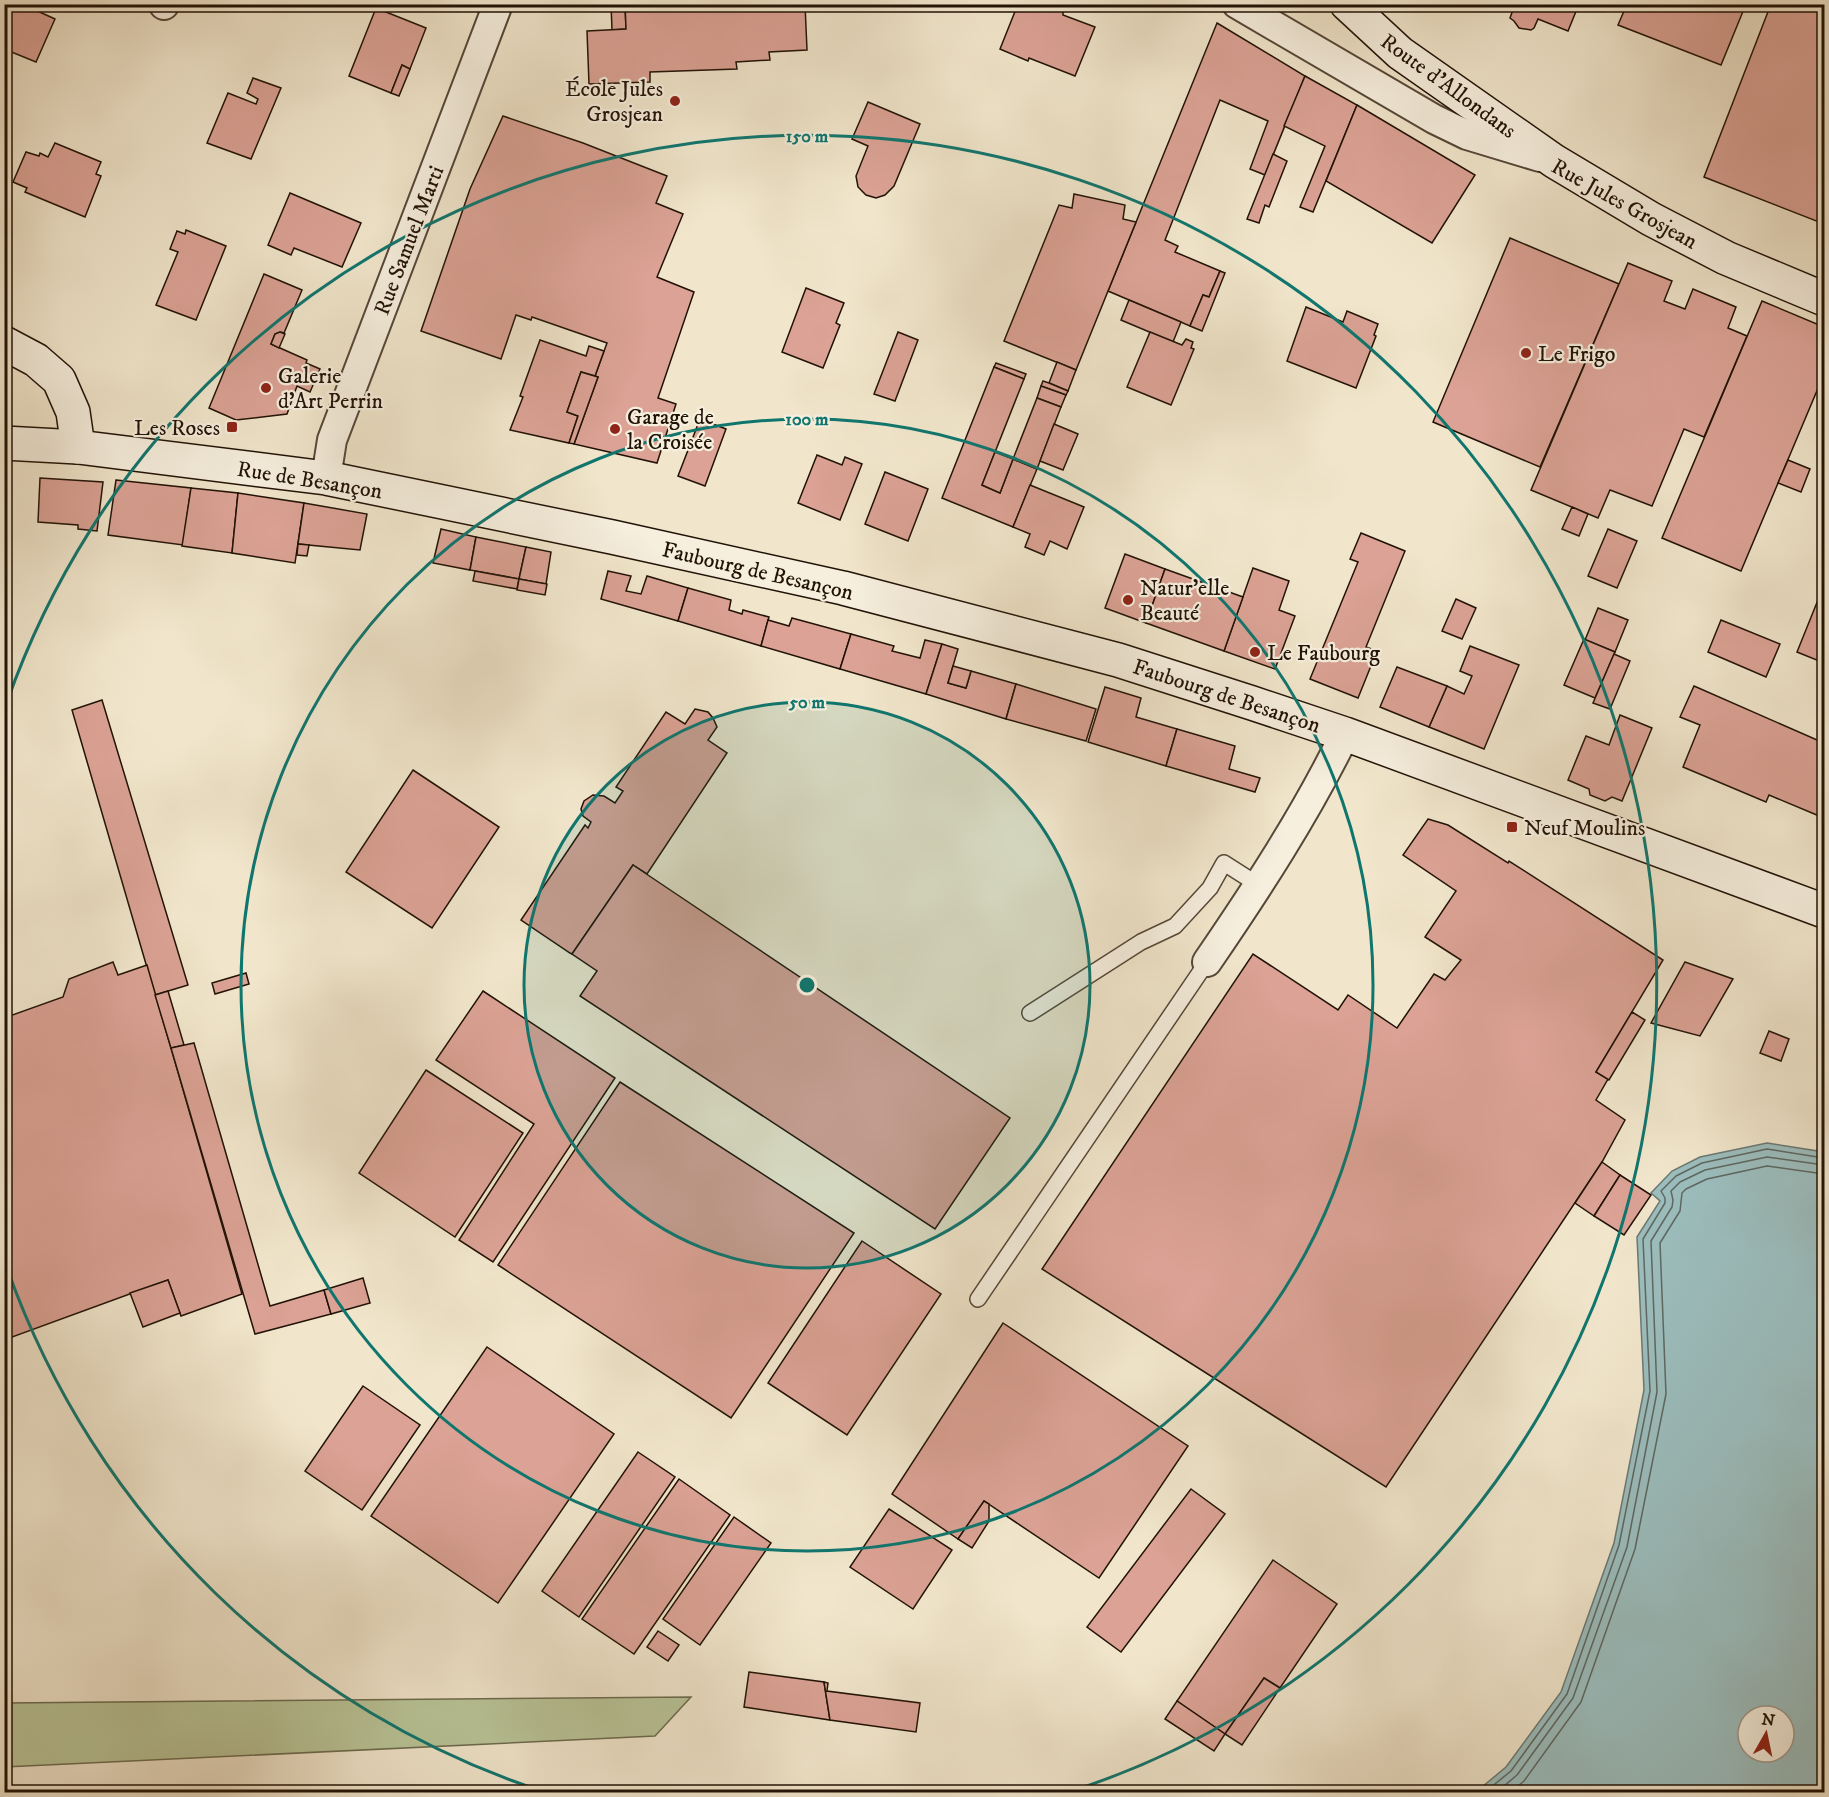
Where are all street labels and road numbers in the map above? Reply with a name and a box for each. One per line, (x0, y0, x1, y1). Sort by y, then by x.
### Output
street label: Route d'Allondans (1375, 28, 1521, 144)
street label: Rue Jules Grosjean (1547, 153, 1702, 256)
street label: Rue Samuel Marti (369, 162, 450, 319)
street label: Rue de Besançon (235, 456, 385, 505)
street label: Faubourg de Besançon (659, 536, 857, 607)
street label: Faubourg de Besançon (1129, 653, 1324, 740)

